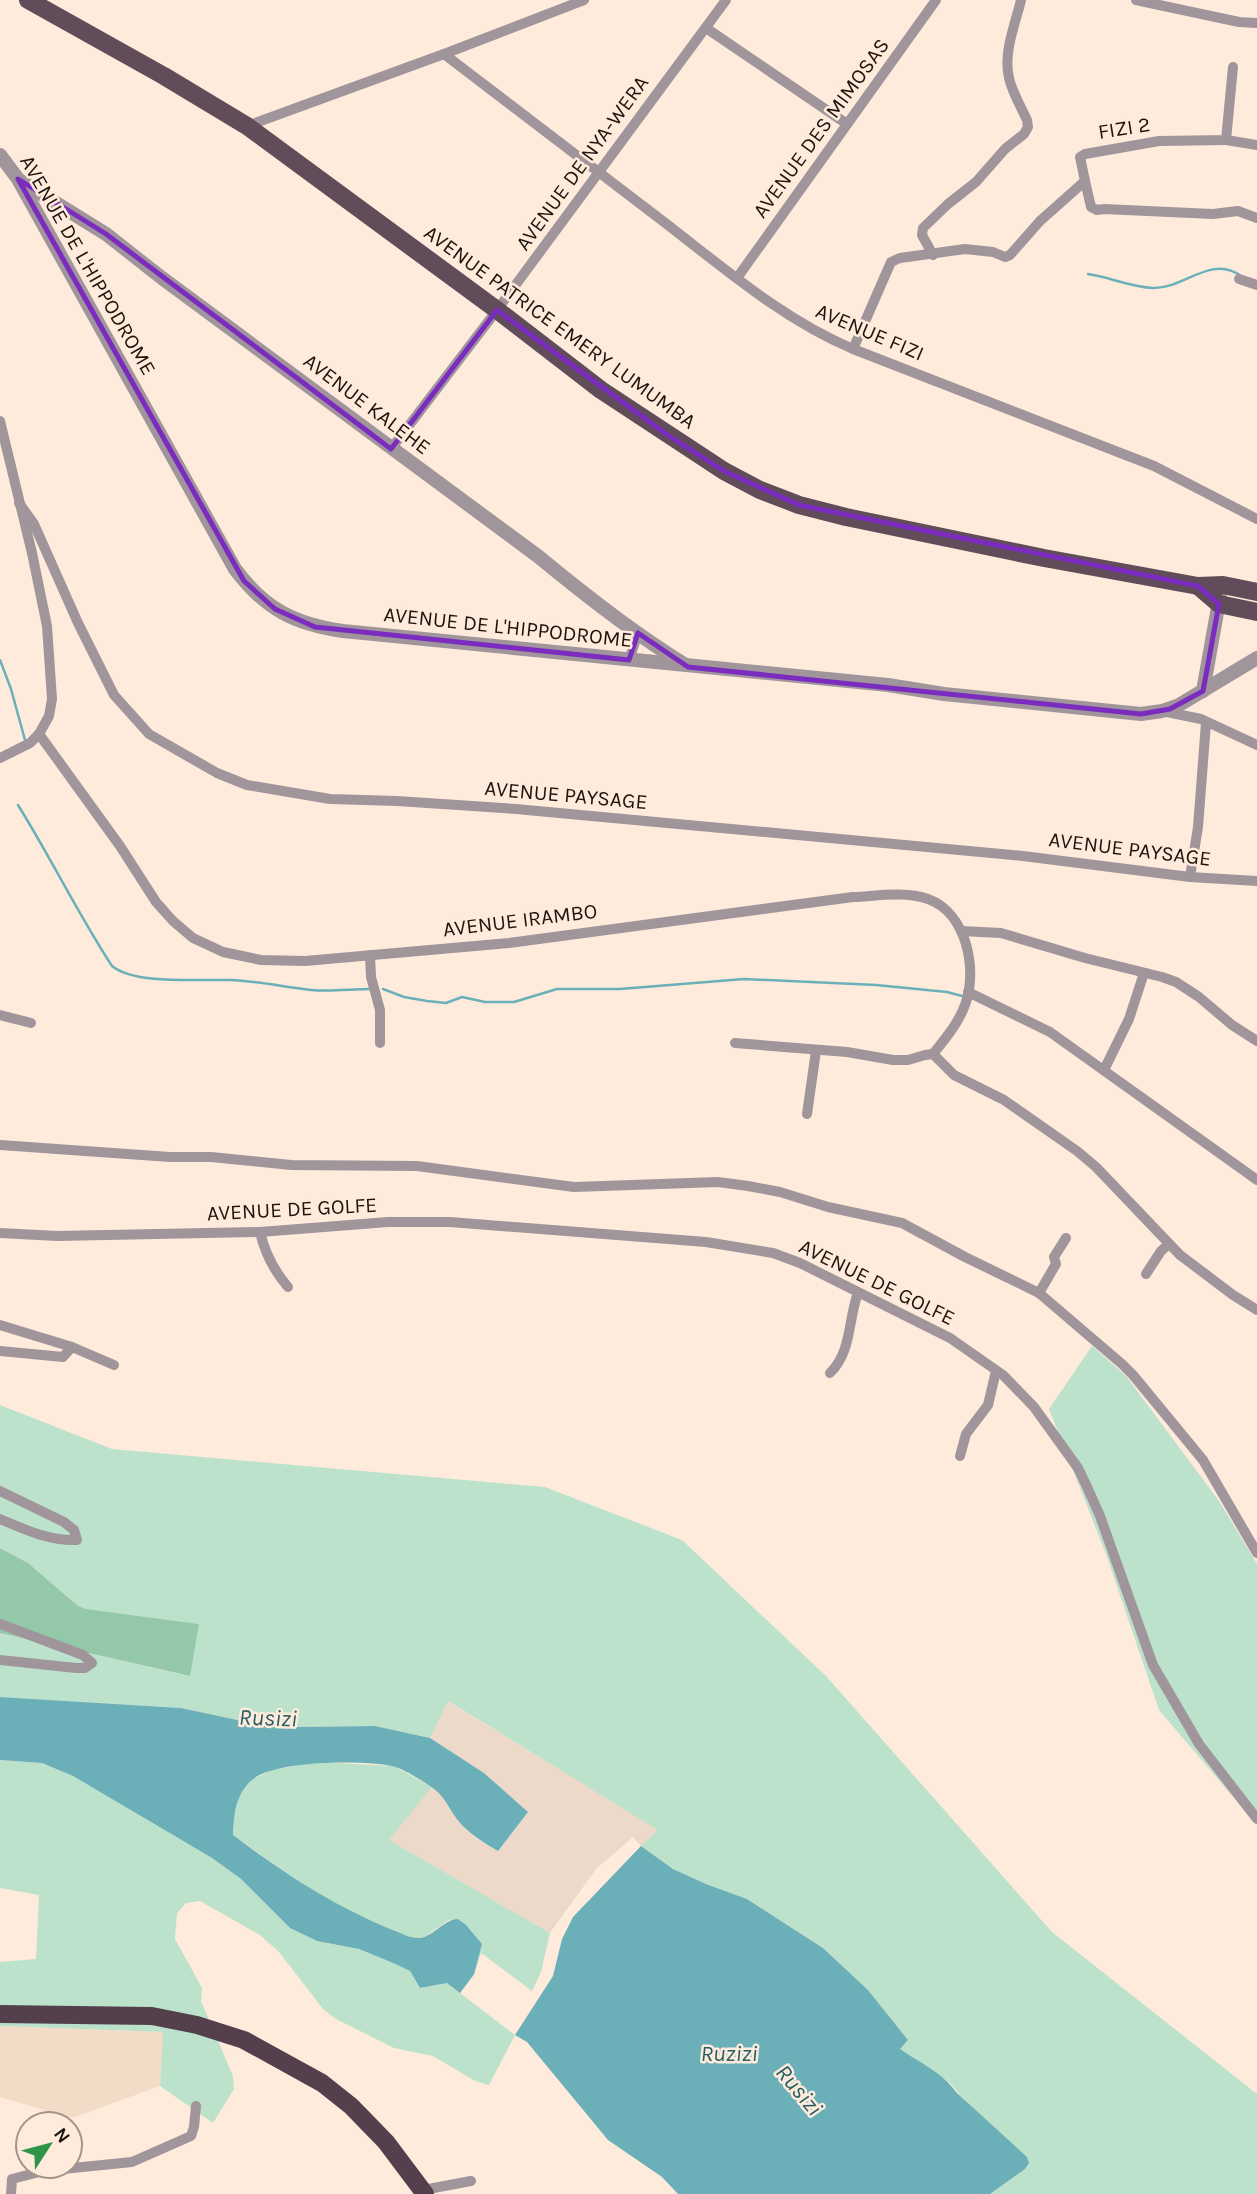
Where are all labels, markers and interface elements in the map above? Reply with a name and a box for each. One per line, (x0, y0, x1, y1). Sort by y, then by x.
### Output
street label: AVENUE DES MIMOSAS (748, 34, 894, 222)
street label: AVENUE DE NYA-WERA (511, 71, 653, 255)
street label: FIZI 2 (1096, 112, 1152, 144)
street label: AVENUE DE L'HIPPODROME (15, 151, 161, 379)
street label: AVENUE PATRICE EMERY LUMUMBA (420, 220, 700, 434)
street label: AVENUE FIZI (812, 298, 928, 366)
street label: AVENUE KALEHE (299, 349, 435, 459)
street label: AVENUE DE L'HIPPODROME (383, 602, 633, 652)
street label: AVENUE PAYSAGE (484, 776, 648, 814)
street label: AVENUE PAYSAGE (1047, 827, 1213, 871)
street label: AVENUE IRAMBO (442, 899, 598, 941)
street label: AVENUE DE GOLFE (206, 1193, 378, 1225)
street label: AVENUE DE GOLFE (795, 1234, 959, 1330)
water label: Rusizi (238, 1703, 298, 1733)
water label: Ruzizi (700, 2040, 758, 2067)
water label: Rusizi (770, 2059, 828, 2121)
north arrow (14, 2110, 84, 2180)
text: N (49, 2124, 75, 2148)

